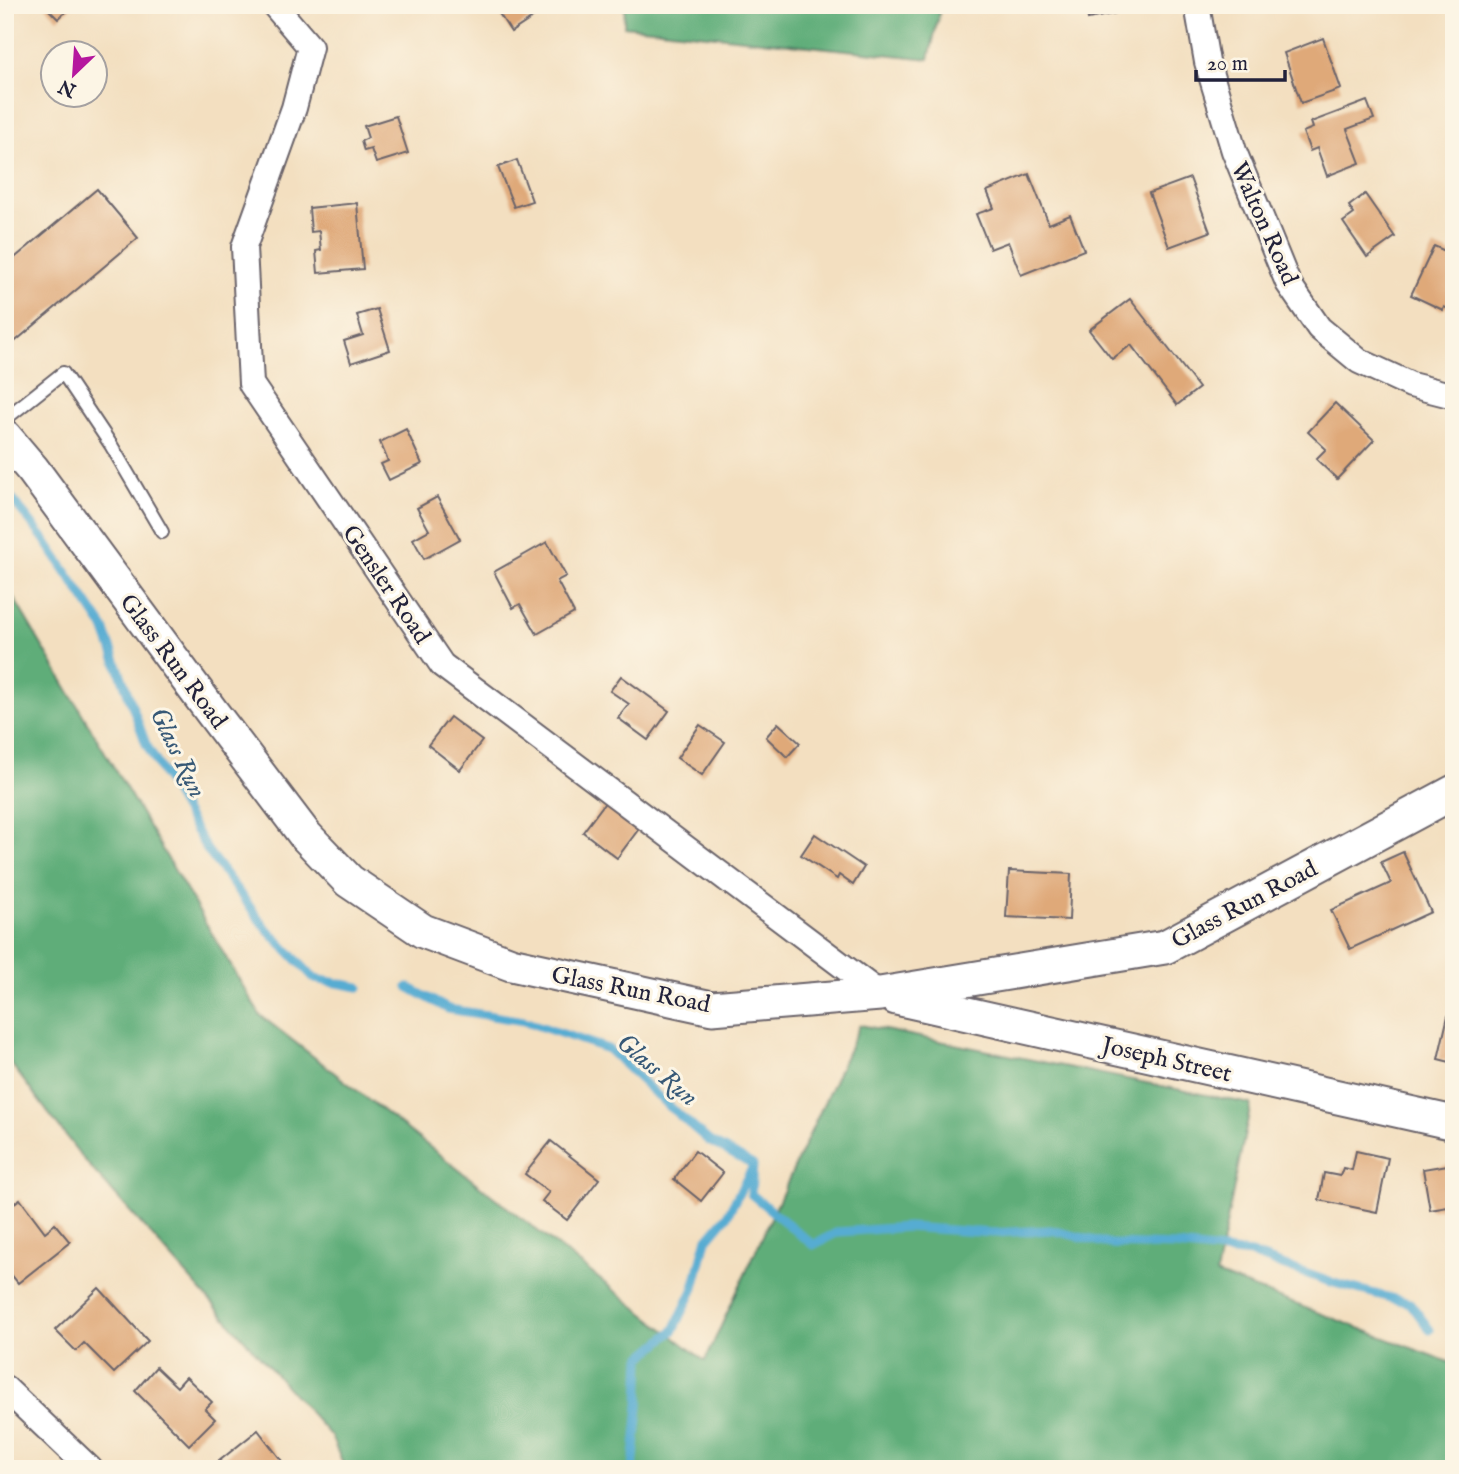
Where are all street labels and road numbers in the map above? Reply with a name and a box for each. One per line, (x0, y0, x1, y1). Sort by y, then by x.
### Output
street label: Walton Road (1223, 157, 1305, 290)
street label: Gensler Road (335, 519, 437, 650)
street label: Glass Run Road (112, 588, 234, 736)
street label: Glass Run Road (1166, 854, 1323, 957)
street label: Glass Run Road (549, 960, 713, 1021)
street label: Joseph Street (1096, 1030, 1234, 1090)

